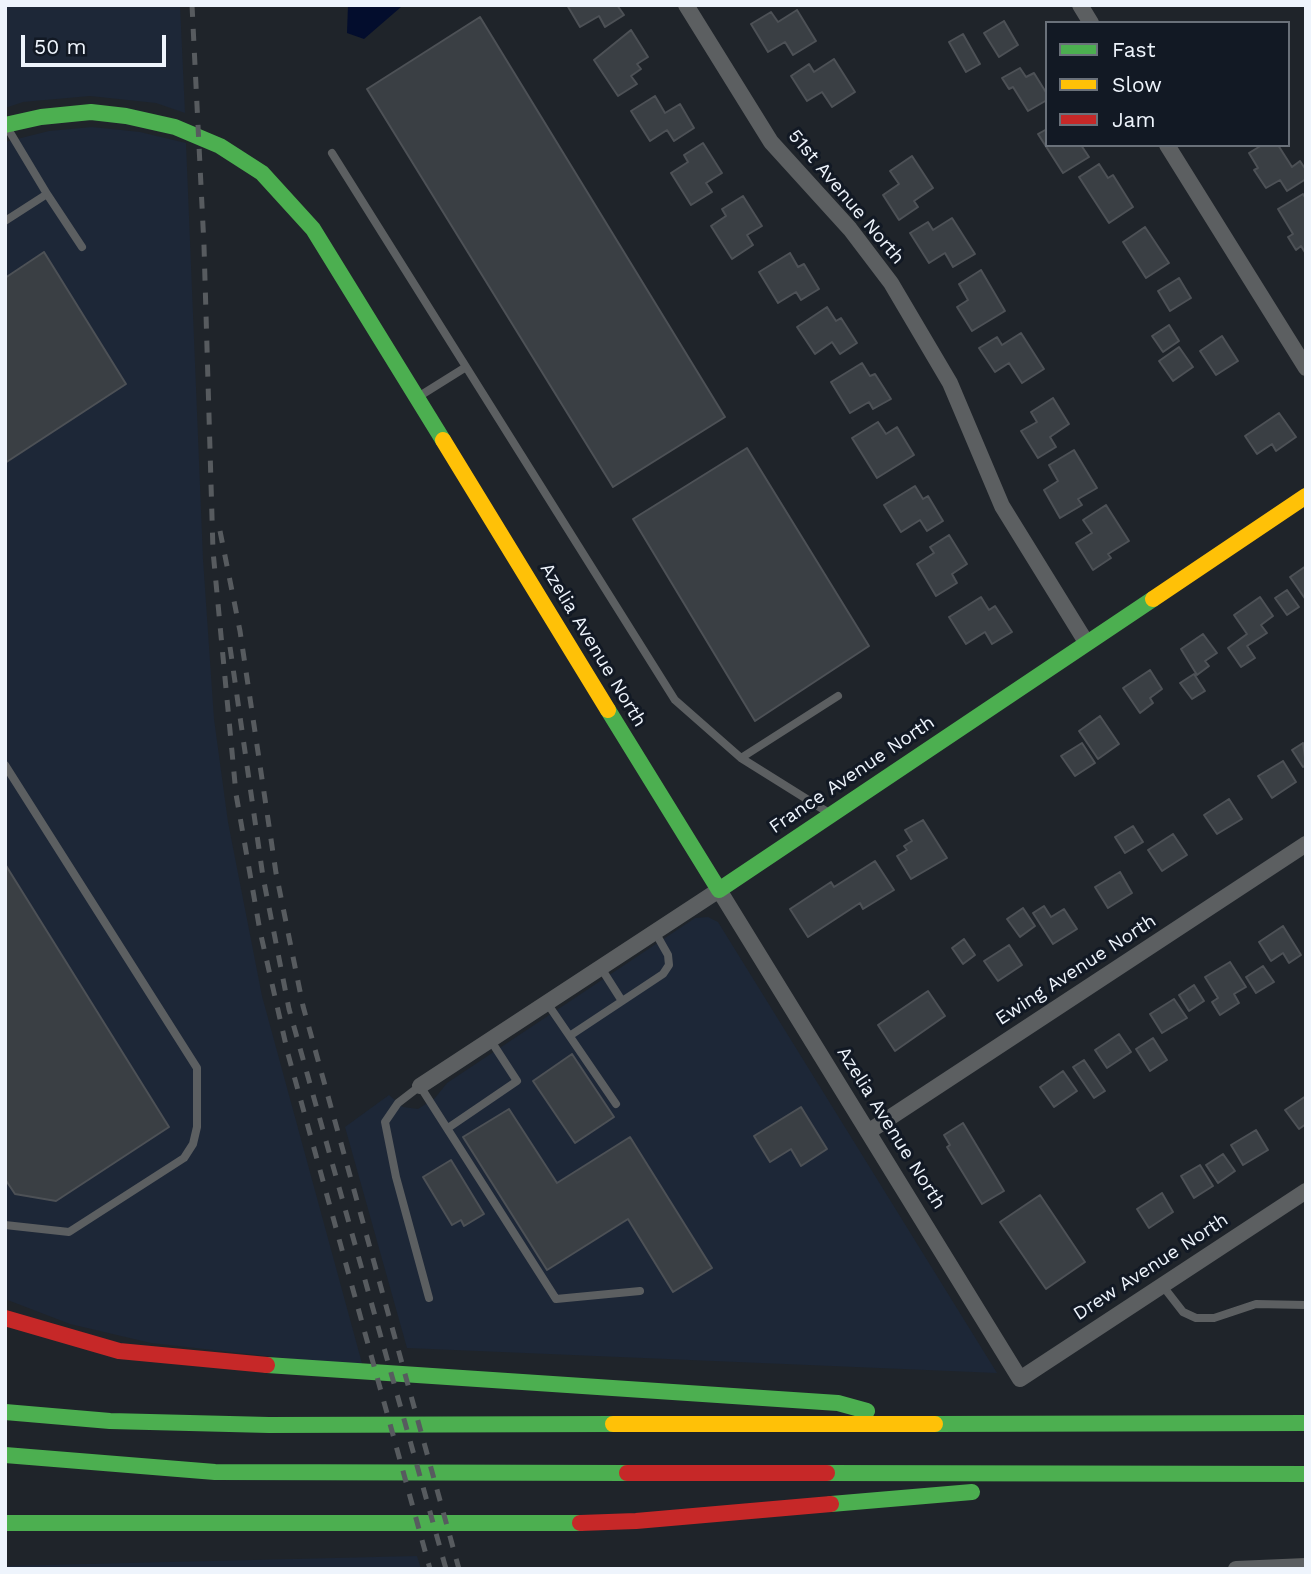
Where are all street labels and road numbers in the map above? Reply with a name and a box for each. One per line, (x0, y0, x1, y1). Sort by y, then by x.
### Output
street label: 51st Avenue North (783, 125, 909, 269)
street label: Azelia Avenue North (535, 559, 651, 731)
street label: France Avenue North (765, 711, 939, 839)
street label: Ewing Avenue North (992, 910, 1160, 1030)
street label: Azelia Avenue North (832, 1043, 950, 1213)
street label: Drew Avenue North (1069, 1208, 1233, 1326)

